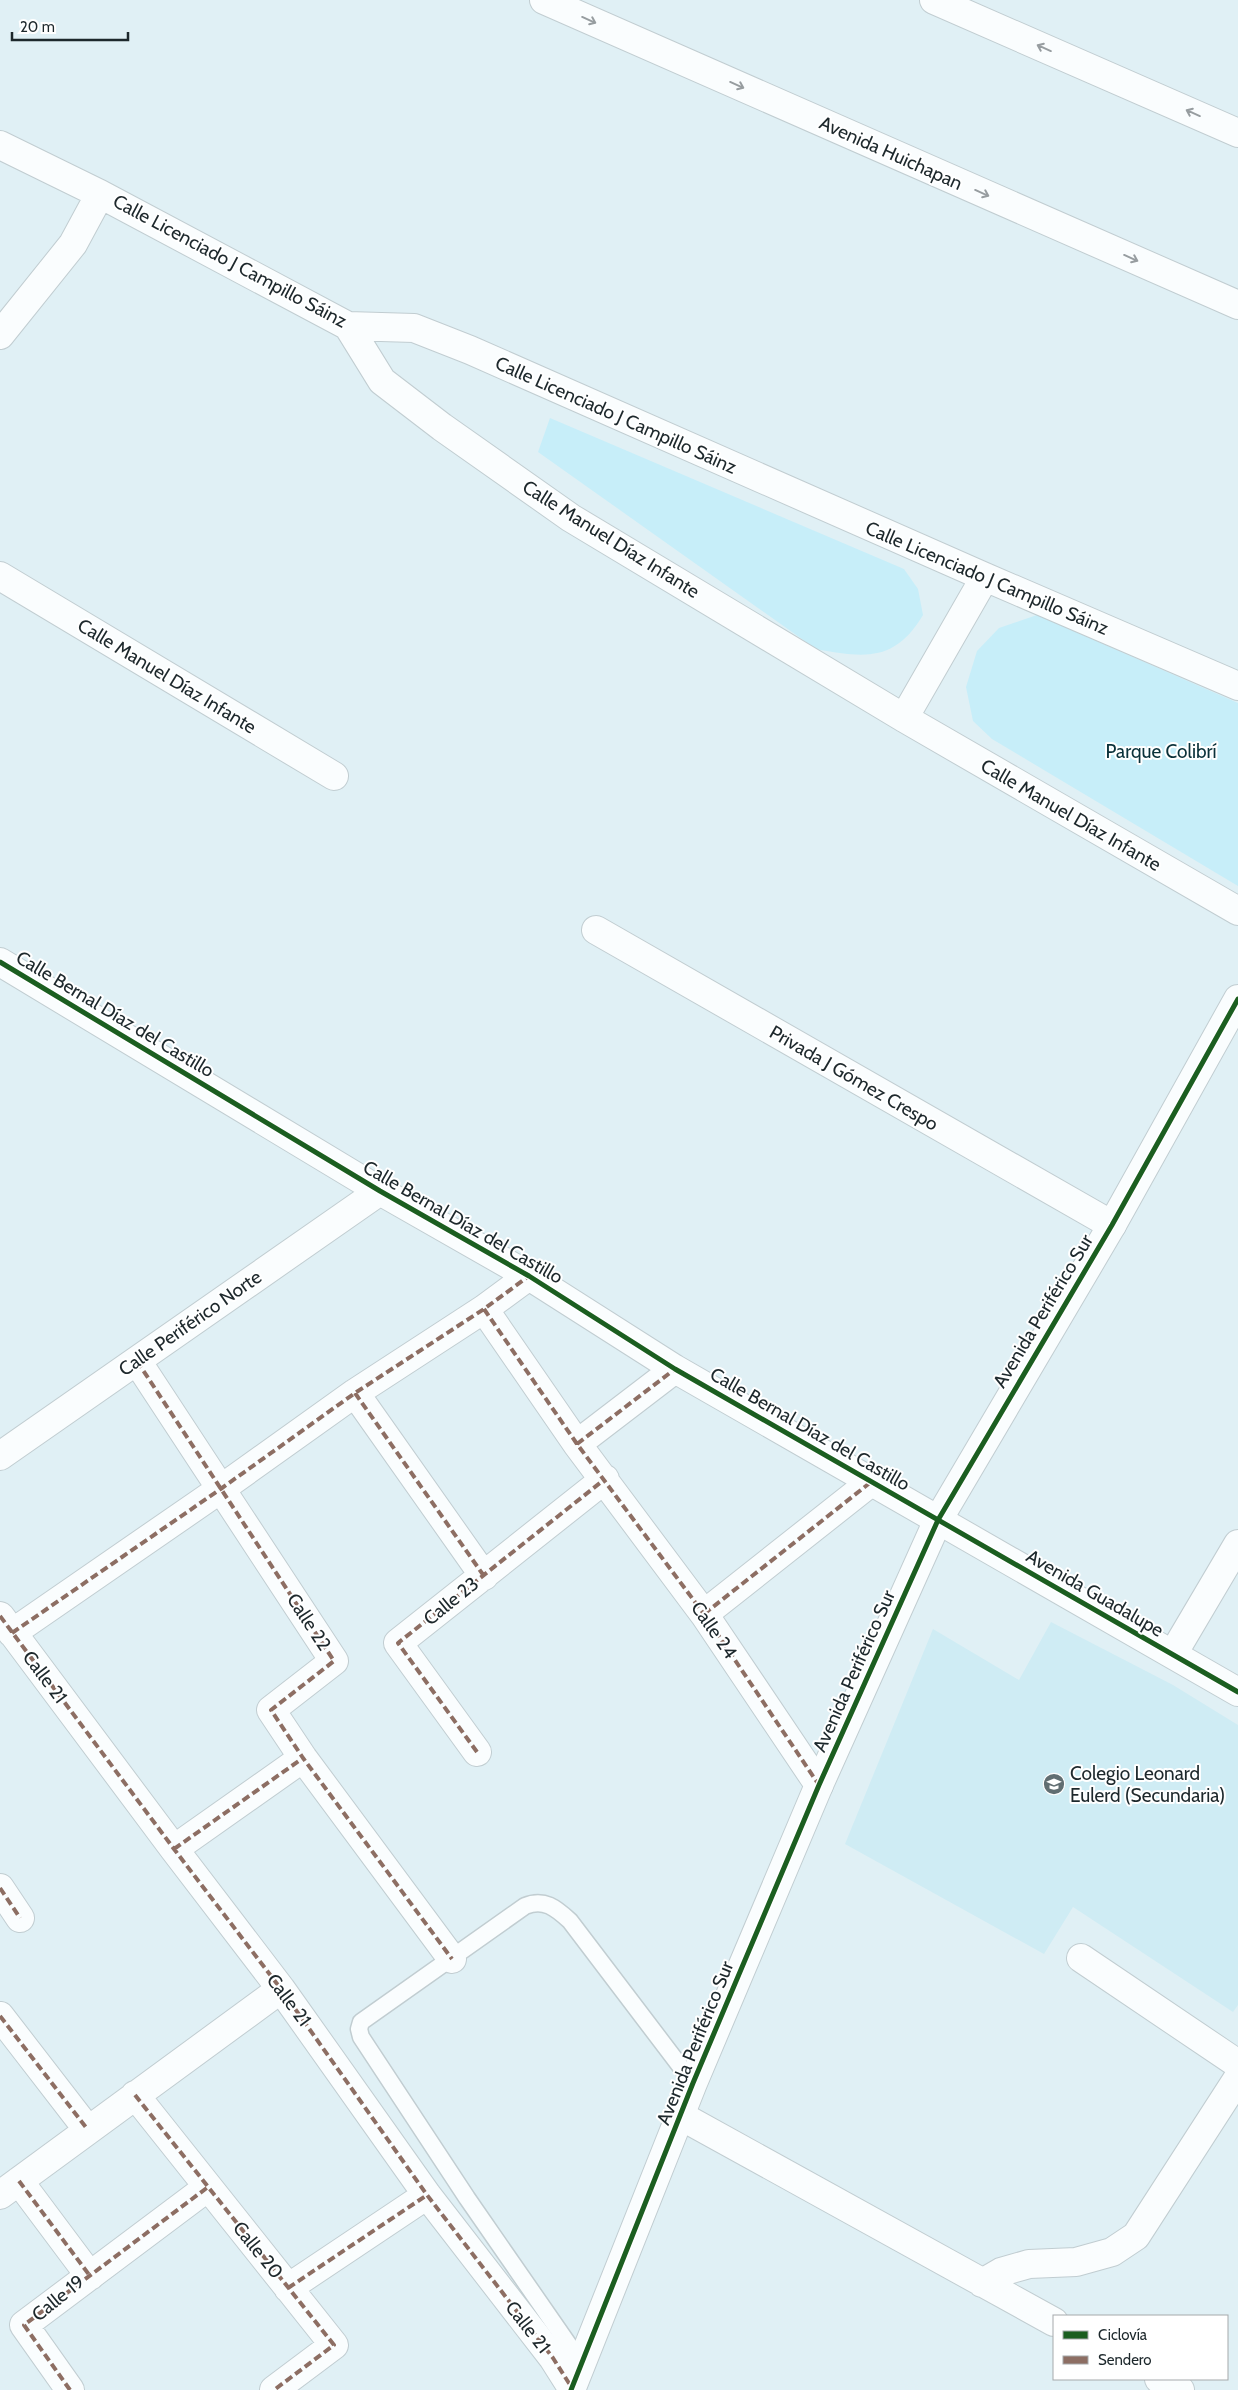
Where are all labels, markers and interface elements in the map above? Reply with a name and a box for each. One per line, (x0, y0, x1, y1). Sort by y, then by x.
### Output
scale bar (12, 10, 129, 42)
one-way arrow (581, 15, 596, 25)
text: 20 m (20, 18, 55, 36)
one-way arrow (1037, 43, 1052, 53)
one-way arrow (729, 81, 744, 90)
one-way arrow (1186, 108, 1201, 118)
street label: Avenida Huichapan (816, 111, 966, 195)
one-way arrow (974, 188, 989, 198)
street label: Calle Licenciado J Campillo Sáinz (109, 189, 351, 333)
one-way arrow (1123, 254, 1138, 264)
street label: Calle Licenciado J Campillo Sáinz (492, 351, 740, 479)
street label: Calle Manuel Díaz Infante (518, 475, 704, 603)
street label: Calle Licenciado J Campillo Sáinz (862, 516, 1112, 640)
street label: Calle Manuel Díaz Infante (74, 614, 261, 739)
park label: Parque Colibrí (1106, 740, 1217, 763)
street label: Calle Manuel Díaz Infante (977, 754, 1165, 876)
street label: Calle Bernal Díaz del Castillo (12, 946, 218, 1082)
street label: Privada J Gómez Crespo (766, 1020, 942, 1136)
street label: Calle Bernal Díaz del Castillo (359, 1155, 567, 1289)
street label: Avenida Periférico Sur (988, 1230, 1098, 1392)
street label: Calle Periférico Norte (114, 1265, 266, 1381)
street label: Calle Bernal Díaz del Castillo (706, 1362, 914, 1496)
street label: Avenida Guadalupe (1022, 1544, 1168, 1642)
street label: Calle 23 (419, 1572, 483, 1630)
street label: Avenida Periférico Sur (808, 1586, 900, 1756)
street label: Calle 22 (282, 1589, 336, 1655)
street label: Calle 24 (686, 1597, 742, 1663)
street label: Calle 21 (18, 1646, 72, 1708)
place label: Colegio Leonard Eulerd (Secundaria) (1070, 1762, 1225, 1807)
school or university icon: Colegio Leonard Eulerd (Secundaria) (1042, 1772, 1066, 1796)
street label: Avenida Periférico Sur (652, 1958, 738, 2128)
street label: Calle 21 (262, 1969, 316, 2031)
street label: Calle 20 (228, 2217, 288, 2283)
street label: Calle 19 (27, 2270, 89, 2326)
street label: Calle 21 (501, 2296, 555, 2358)
legend (1053, 2315, 1228, 2380)
text: Ciclovía (1098, 2326, 1148, 2344)
text: Sendero (1098, 2351, 1152, 2369)

